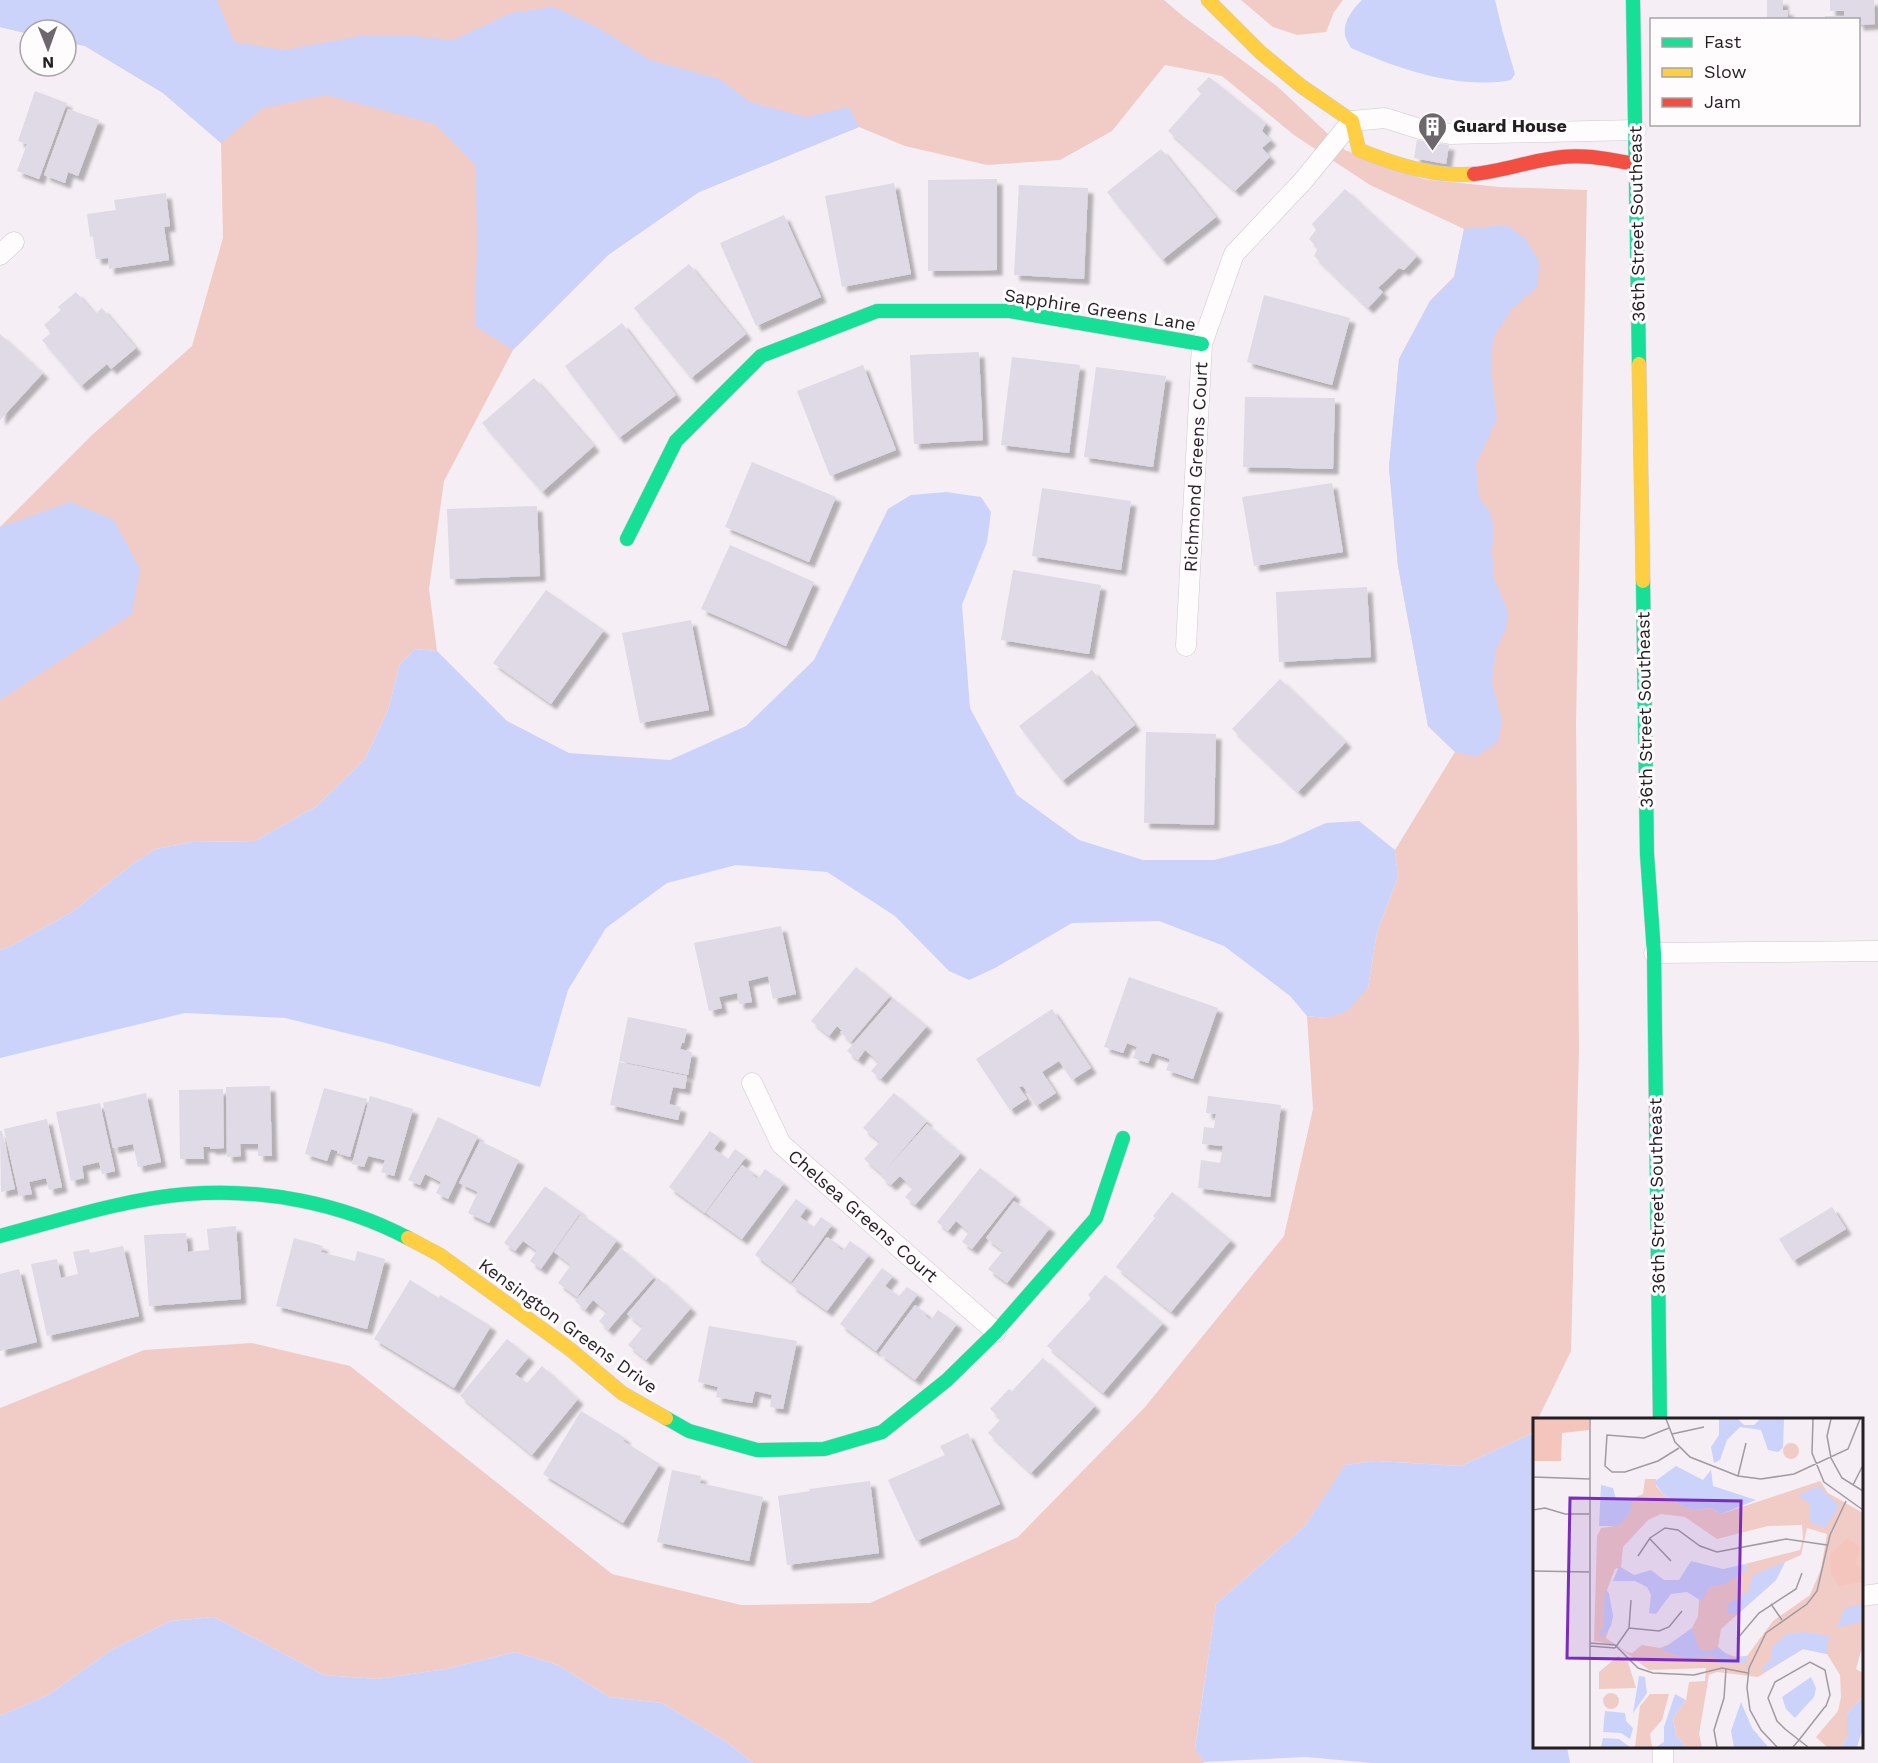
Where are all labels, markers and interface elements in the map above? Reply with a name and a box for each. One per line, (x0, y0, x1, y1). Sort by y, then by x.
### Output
north arrow (18, 18, 78, 78)
legend (1650, 18, 1860, 126)
text: Fast (1704, 31, 1742, 52)
text: N (42, 53, 54, 72)
text: Slow (1704, 61, 1747, 82)
text: Jam (1704, 91, 1741, 112)
building icon: Guard House (1416, 110, 1448, 152)
place label: Guard House (1453, 115, 1567, 136)
street label: 36th Street Southeast (1624, 125, 1649, 322)
street label: Sapphire Greens Lane (1003, 284, 1197, 335)
street label: Richmond Greens Court (1180, 361, 1212, 573)
street label: 36th Street Southeast (1632, 611, 1657, 808)
street label: 36th Street Southeast (1644, 1097, 1669, 1294)
street label: Chelsea Greens Court (784, 1145, 943, 1287)
street label: Kensington Greens Drive (475, 1254, 662, 1397)
inset map (1533, 1418, 1863, 1748)

